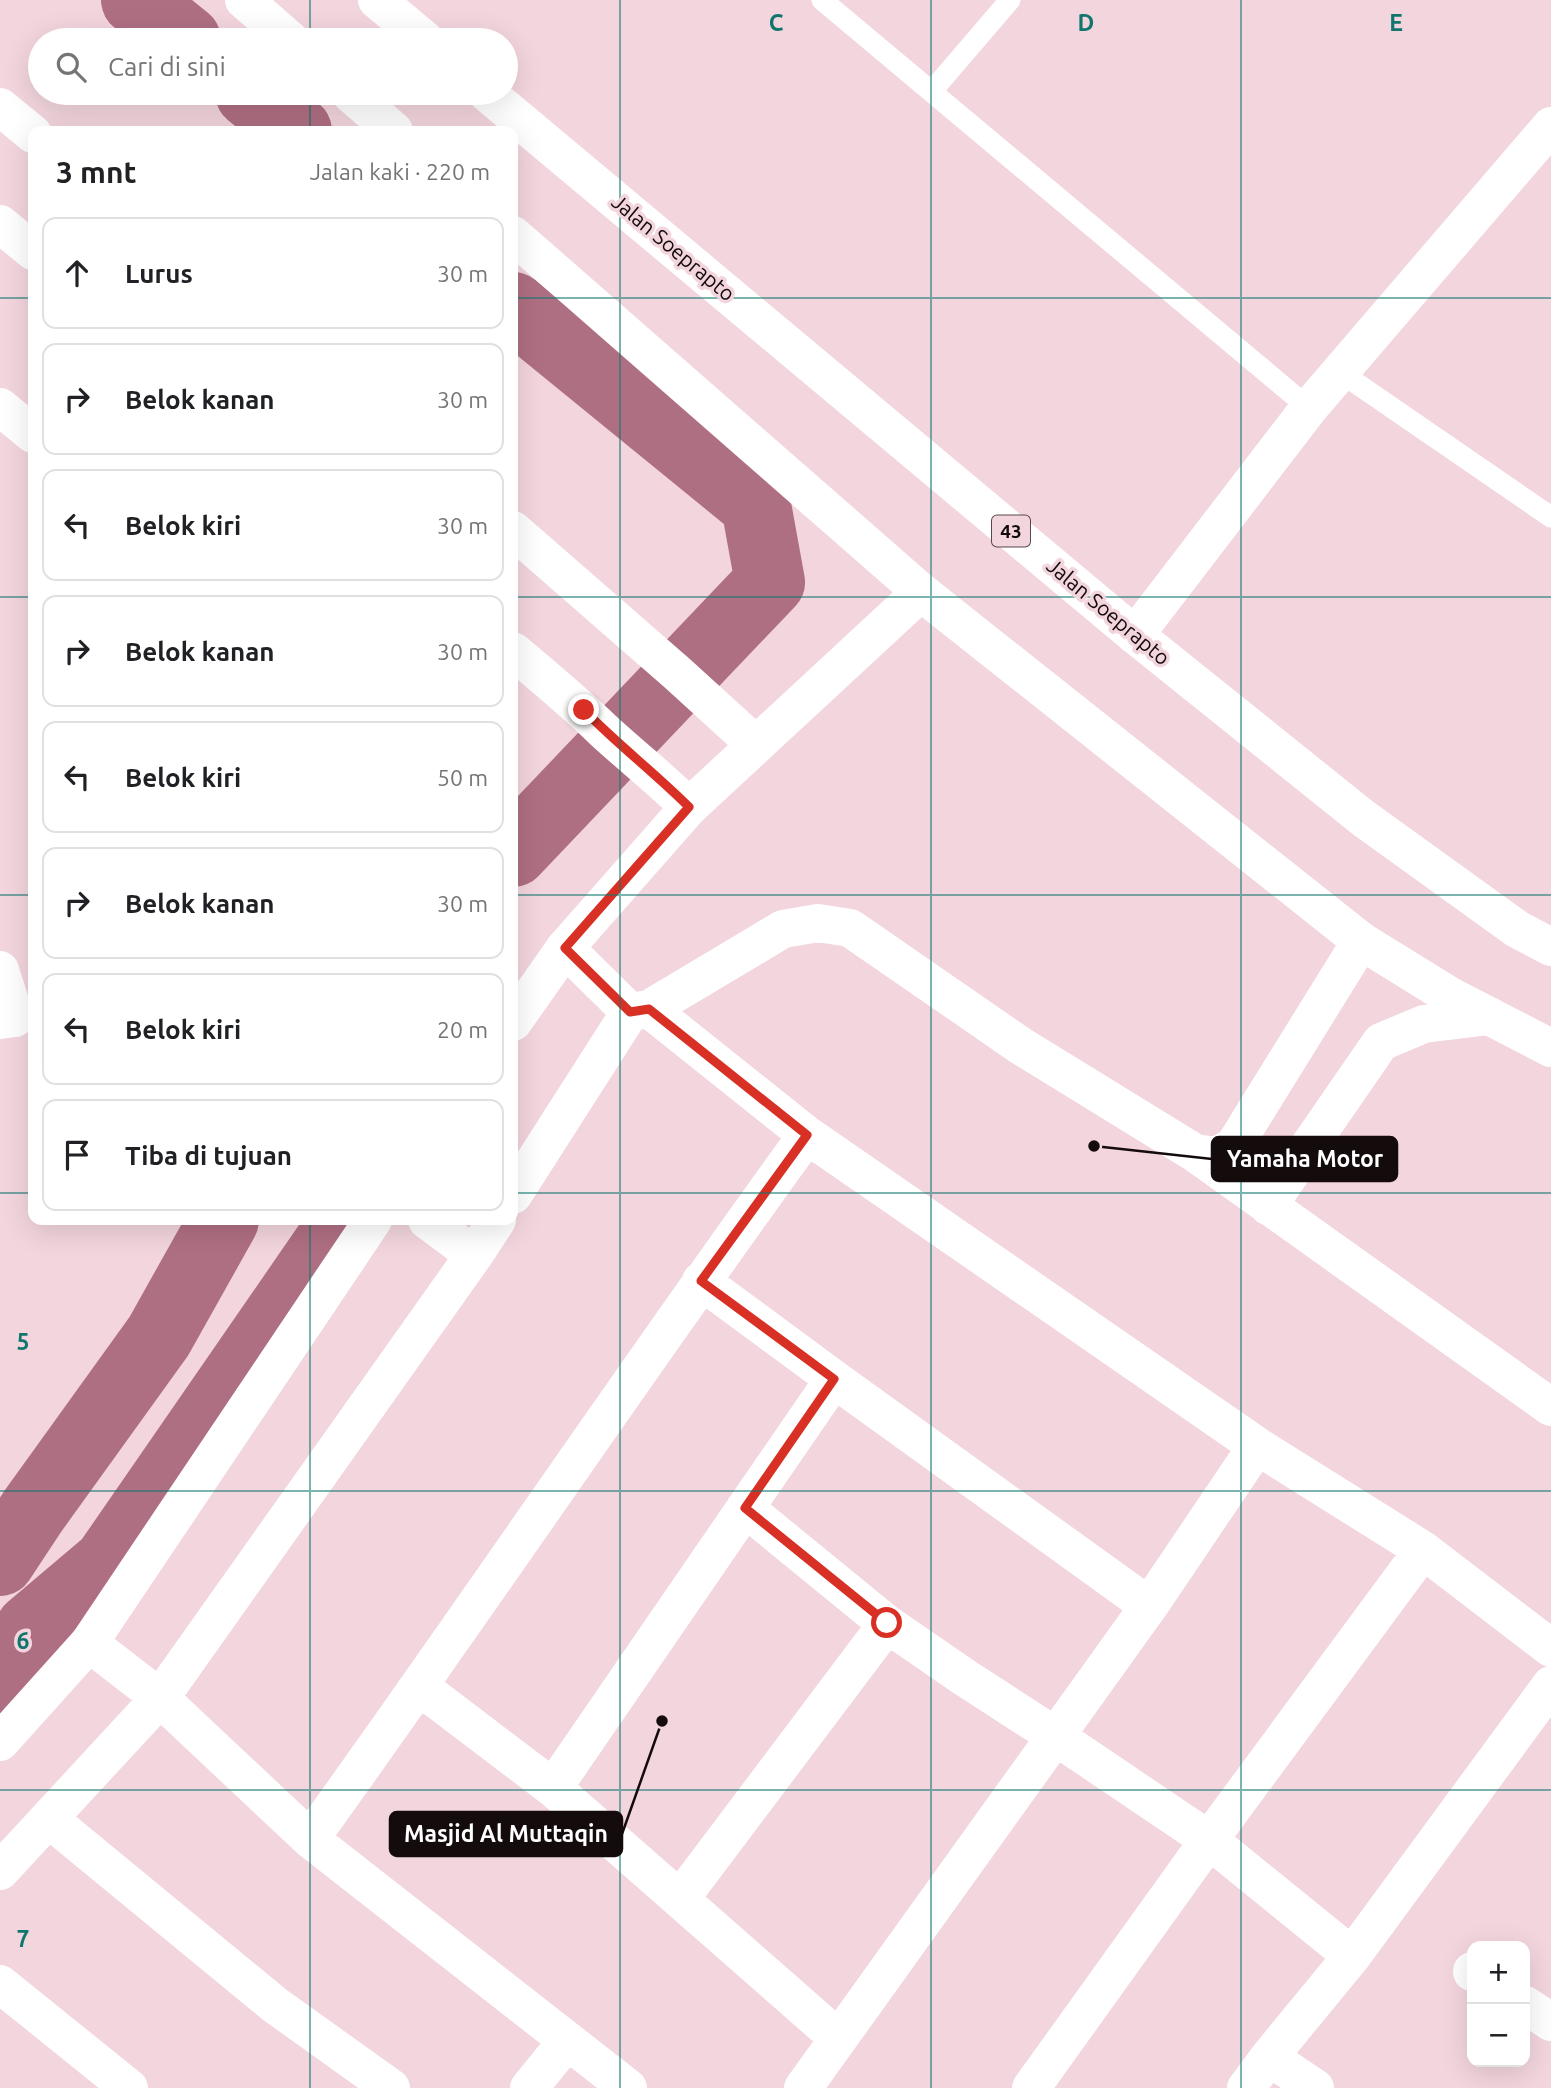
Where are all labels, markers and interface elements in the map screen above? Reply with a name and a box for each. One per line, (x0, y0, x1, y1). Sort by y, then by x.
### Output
text: C (769, 10, 784, 35)
text: D (1078, 10, 1094, 35)
text: E (1389, 10, 1403, 35)
search box (28, 28, 518, 105)
icon: search (52, 48, 90, 86)
text: Cari di sini (108, 52, 226, 81)
text: 3 mnt (56, 155, 136, 189)
text: Jalan kaki · 220 m (310, 159, 490, 184)
street label: Jalan Soeprapto (607, 189, 740, 306)
icon: ahead (58, 254, 96, 292)
text: Lurus (125, 259, 193, 288)
text: 30 m (437, 261, 488, 286)
icon: right (58, 380, 96, 418)
text: Belok kanan (125, 385, 275, 414)
text: 30 m (437, 387, 488, 412)
icon: left (58, 506, 96, 544)
text: Belok kiri (125, 511, 241, 540)
text: 30 m (437, 513, 488, 538)
road number: 43 (992, 516, 1030, 546)
street label: Jalan Soeprapto (1042, 553, 1175, 670)
icon: right (58, 632, 96, 670)
text: Belok kanan (125, 637, 275, 666)
text: 30 m (437, 639, 488, 664)
route end (568, 694, 599, 725)
icon: left (58, 758, 96, 796)
text: Belok kiri (125, 763, 241, 792)
text: 50 m (437, 765, 488, 790)
icon: right (58, 884, 96, 922)
text: Belok kanan (125, 889, 275, 918)
text: 30 m (437, 891, 488, 916)
icon: left (58, 1010, 96, 1048)
text: Belok kiri (125, 1015, 241, 1044)
text: 20 m (437, 1017, 488, 1042)
icon: arrive (58, 1136, 96, 1174)
callout: Yamaha Motor (1212, 1137, 1397, 1181)
text: Tiba di tujuan (125, 1141, 292, 1170)
text: Yamaha Motor (1227, 1146, 1384, 1171)
text: 5 (17, 1329, 29, 1354)
route start (871, 1607, 902, 1638)
text: 6 (17, 1628, 30, 1653)
callout: Masjid Al Muttaqin (390, 1812, 622, 1856)
text: Masjid Al Muttaqin (404, 1821, 608, 1846)
text: 7 (17, 1926, 29, 1951)
map controls (1467, 1941, 1530, 2067)
button: + (1467, 1941, 1530, 2004)
button: − (1467, 2004, 1530, 2067)

